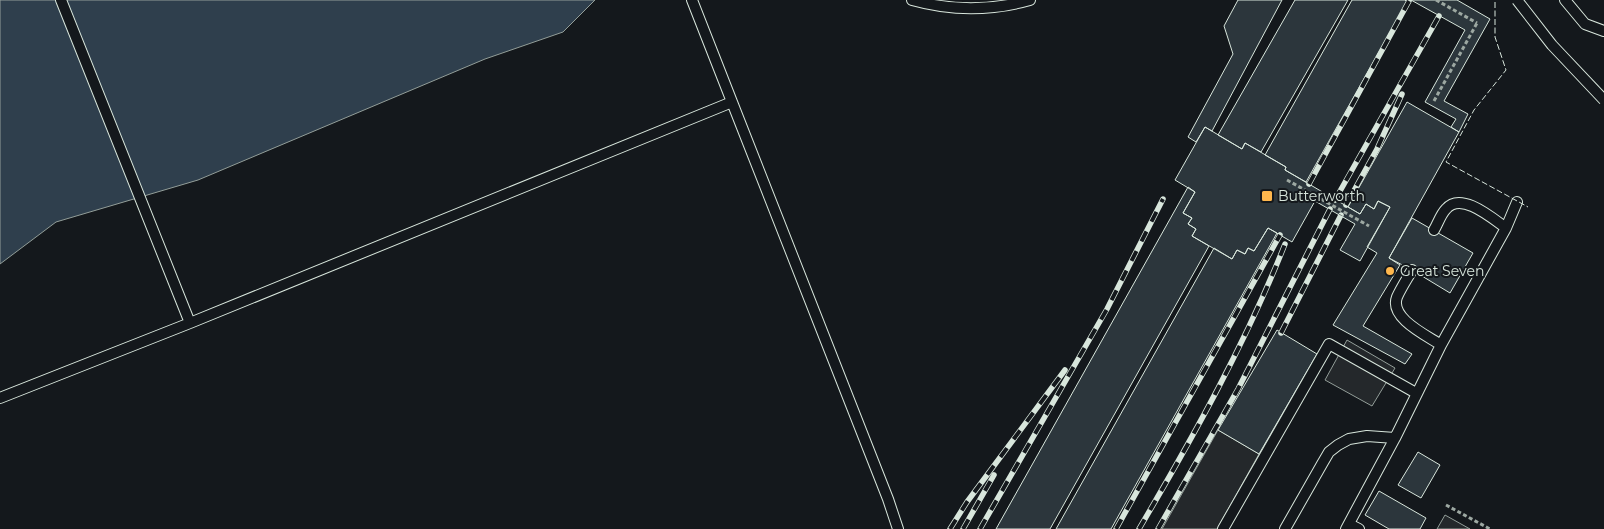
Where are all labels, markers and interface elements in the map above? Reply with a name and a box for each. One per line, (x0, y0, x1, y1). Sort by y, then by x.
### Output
place label: Butterworth (1278, 187, 1365, 205)
marker: Butterworth (1260, 189, 1274, 203)
place label: Great Seven (1400, 262, 1484, 280)
marker: Great Seven (1384, 265, 1396, 277)

